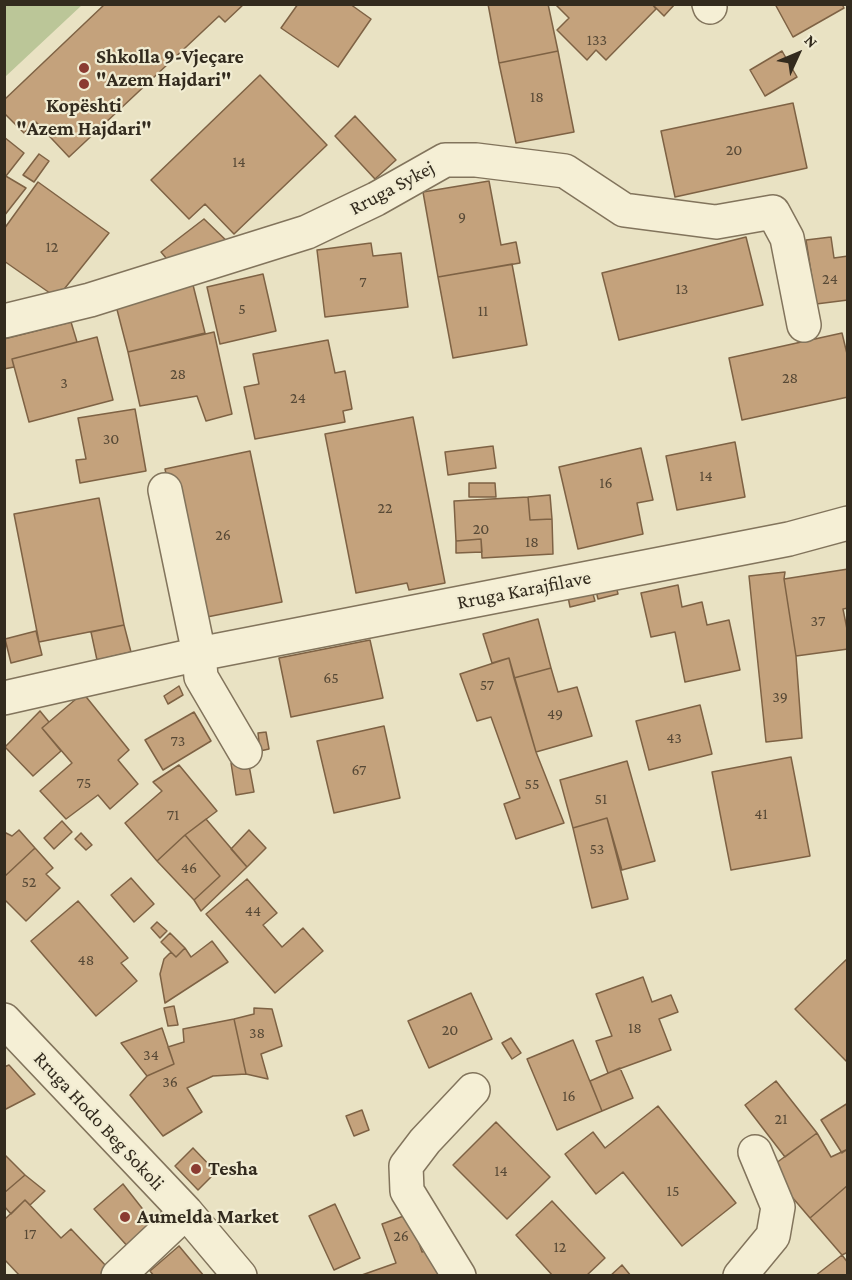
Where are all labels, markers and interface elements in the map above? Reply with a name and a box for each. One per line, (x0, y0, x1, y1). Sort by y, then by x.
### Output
north arrow (768, 24, 828, 84)
house number: 133 (587, 30, 607, 50)
text: N (801, 31, 821, 51)
place label: Shkolla 9-Vjeçare "Azem Hajdari" (96, 45, 244, 92)
marker: Shkolla 9-Vjeçare "Azem Hajdari" (77, 61, 91, 75)
marker: Kopështi "Azem Hajdari" (77, 77, 91, 91)
house number: 18 (530, 87, 544, 107)
place label: Kopështi "Azem Hajdari" (16, 94, 152, 141)
house number: 20 (726, 140, 742, 160)
house number: 14 (232, 152, 246, 172)
street label: Rruga Sykej (345, 156, 439, 220)
house number: 9 (458, 207, 466, 227)
house number: 12 (46, 237, 58, 257)
house number: 24 (822, 269, 838, 289)
house number: 7 (359, 272, 367, 292)
house number: 13 (676, 279, 688, 299)
house number: 5 (238, 299, 246, 319)
house number: 11 (478, 301, 488, 321)
house number: 28 (170, 364, 186, 384)
house number: 28 (782, 368, 798, 388)
house number: 3 (60, 373, 68, 393)
house number: 24 (290, 388, 306, 408)
house number: 30 (103, 429, 119, 449)
house number: 14 (699, 466, 713, 486)
house number: 16 (599, 473, 613, 493)
house number: 22 (377, 498, 393, 518)
house number: 20 (473, 519, 489, 539)
house number: 26 (215, 525, 231, 545)
house number: 18 (525, 532, 539, 552)
street label: Rruga Karajfilave (455, 565, 593, 615)
house number: 37 (811, 611, 825, 631)
house number: 65 (323, 668, 339, 688)
house number: 57 (480, 675, 494, 695)
house number: 39 (772, 687, 788, 707)
house number: 49 (547, 704, 563, 724)
house number: 43 (666, 728, 682, 748)
house number: 73 (171, 731, 185, 751)
house number: 67 (352, 760, 366, 780)
house number: 75 (77, 773, 91, 793)
house number: 55 (525, 774, 539, 794)
house number: 51 (595, 789, 607, 809)
house number: 41 (754, 804, 768, 824)
house number: 71 (167, 805, 179, 825)
house number: 53 (590, 839, 604, 859)
house number: 46 (181, 858, 197, 878)
house number: 52 (22, 872, 36, 892)
house number: 44 (245, 901, 261, 921)
house number: 48 (78, 950, 94, 970)
house number: 18 (628, 1018, 642, 1038)
house number: 20 (442, 1020, 458, 1040)
house number: 38 (249, 1023, 265, 1043)
house number: 34 (143, 1045, 159, 1065)
street label: Rruga Hodo Beg Sokoli (29, 1047, 169, 1195)
house number: 36 (162, 1072, 178, 1092)
house number: 16 (562, 1086, 576, 1106)
house number: 21 (775, 1109, 787, 1129)
place label: Tesha (208, 1157, 258, 1181)
house number: 14 (494, 1161, 508, 1181)
marker: Tesha (189, 1162, 203, 1176)
house number: 15 (667, 1181, 679, 1201)
place label: Aumelda Market (137, 1205, 279, 1229)
marker: Aumelda Market (118, 1210, 132, 1224)
house number: 17 (24, 1224, 36, 1244)
house number: 26 (393, 1226, 409, 1246)
house number: 12 (554, 1237, 566, 1257)

